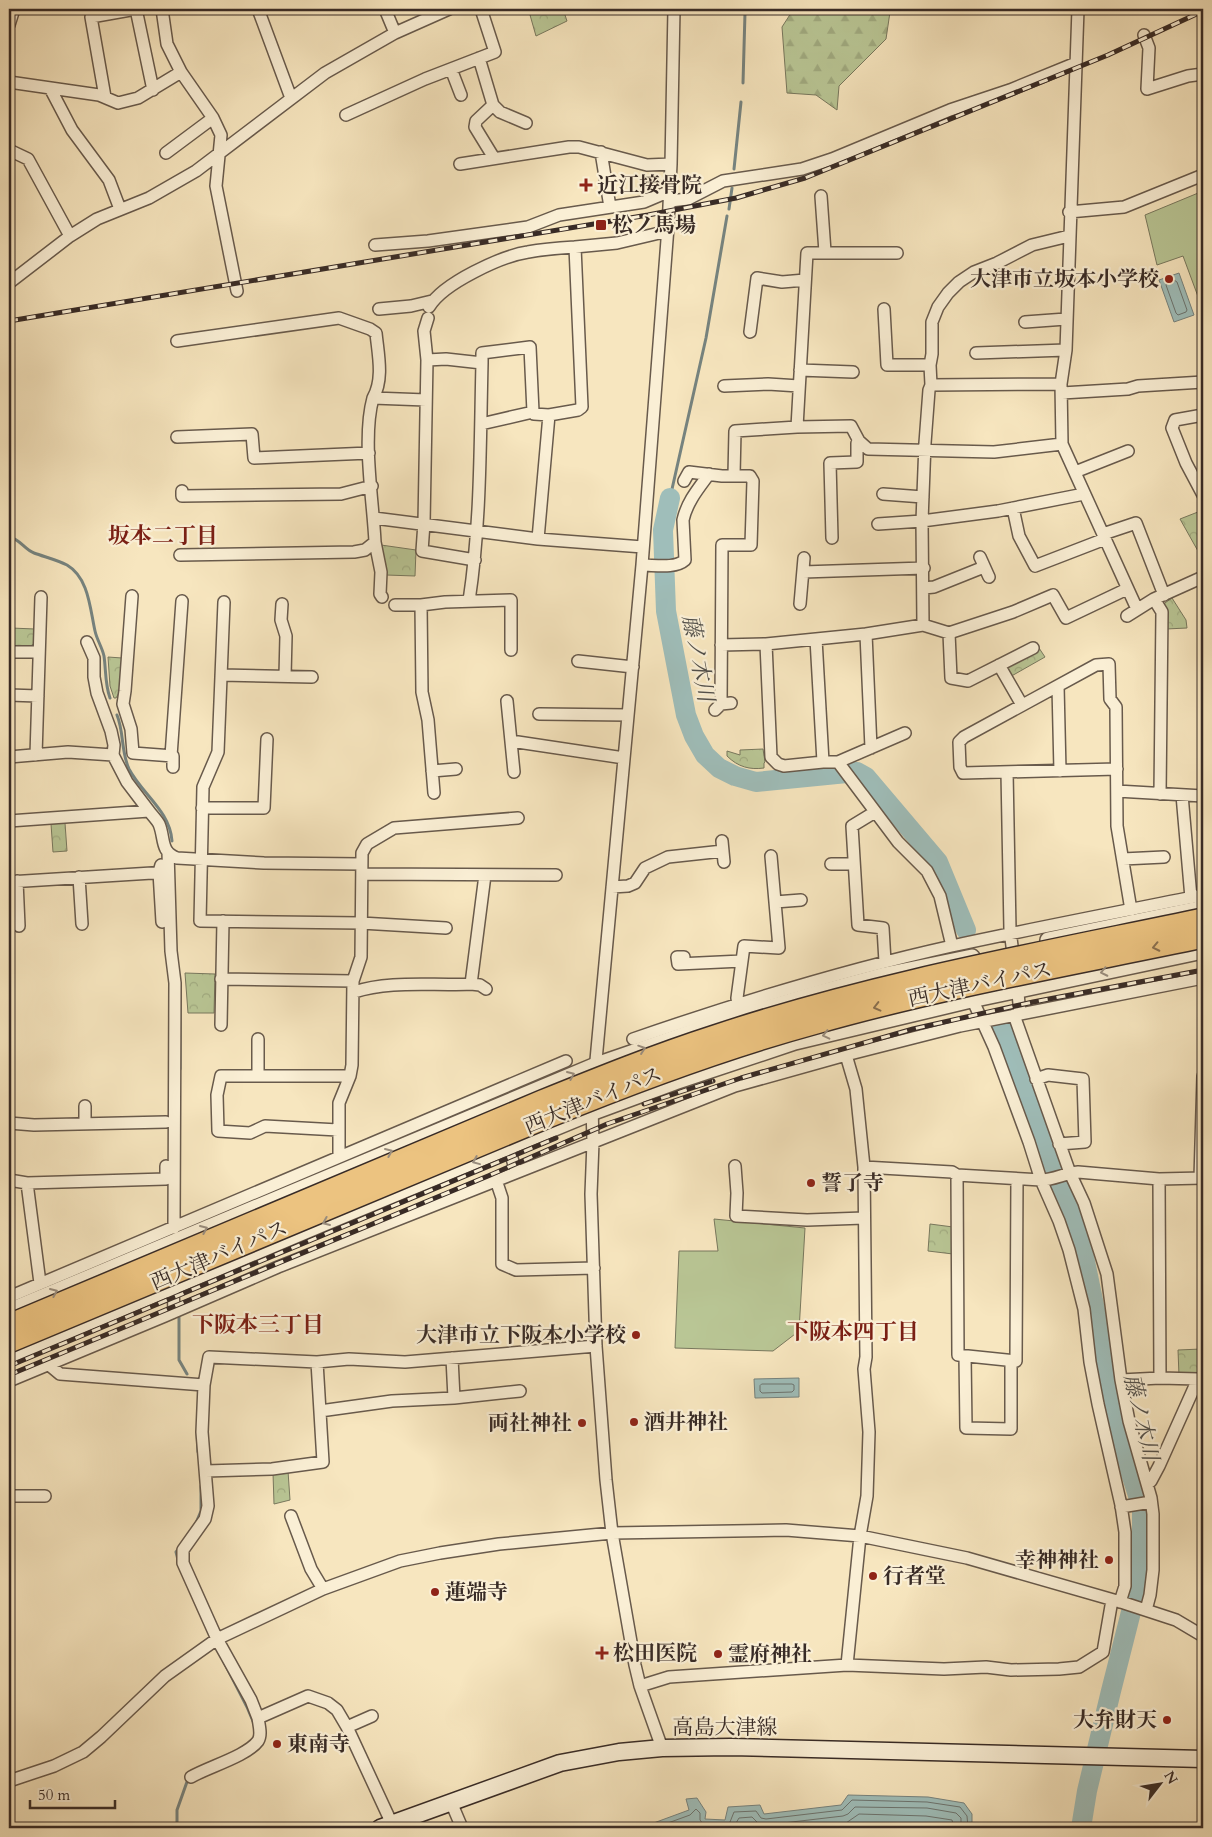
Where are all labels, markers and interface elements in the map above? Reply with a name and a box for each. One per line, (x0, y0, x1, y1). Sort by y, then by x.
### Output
place label: 近江接骨院 (597, 171, 702, 200)
marker: 近江接骨院 (579, 178, 593, 192)
place label: 松ノ馬場 (612, 211, 696, 240)
marker: 松ノ馬場 (594, 218, 608, 232)
place label: 大津市立坂本小学校 (970, 265, 1159, 294)
marker: 大津市立坂本小学校 (1163, 273, 1175, 285)
district label: 坂本二丁目 (108, 521, 218, 551)
water label: 藤ノ木川 (675, 612, 722, 706)
one-way arrow (1151, 941, 1160, 952)
street label: 西大津バイパス (905, 955, 1055, 1014)
one-way arrow (1100, 966, 1109, 977)
one-way arrow (873, 1001, 882, 1012)
one-way arrow (822, 1029, 831, 1040)
one-way arrow (637, 1044, 646, 1054)
street label: 西大津バイパス (520, 1060, 667, 1141)
one-way arrow (566, 1071, 575, 1081)
one-way arrow (384, 1147, 393, 1158)
one-way arrow (472, 1154, 481, 1165)
place label: 誓了寺 (821, 1169, 884, 1198)
marker: 誓了寺 (805, 1177, 817, 1189)
street label: 西大津バイパス (146, 1213, 292, 1297)
one-way arrow (322, 1216, 331, 1227)
one-way arrow (199, 1225, 207, 1235)
one-way arrow (49, 1288, 58, 1298)
district label: 下阪本三丁目 (192, 1310, 324, 1340)
district label: 下阪本四丁目 (787, 1317, 919, 1347)
place label: 大津市立下阪本小学校 (416, 1321, 626, 1350)
marker: 大津市立下阪本小学校 (630, 1329, 642, 1341)
water label: 藤ノ木川 (1117, 1371, 1166, 1465)
place label: 酒井神社 (644, 1408, 728, 1437)
place label: 両社神社 (488, 1409, 572, 1438)
marker: 酒井神社 (628, 1416, 640, 1428)
marker: 両社神社 (576, 1417, 588, 1429)
place label: 幸神神社 (1015, 1546, 1099, 1575)
marker: 幸神神社 (1103, 1554, 1115, 1566)
place label: 行者堂 (883, 1562, 946, 1591)
marker: 行者堂 (867, 1570, 879, 1582)
place label: 蓮端寺 (445, 1578, 508, 1607)
marker: 蓮端寺 (429, 1586, 441, 1598)
place label: 松田医院 (613, 1639, 697, 1668)
place label: 霊府神社 (728, 1640, 812, 1669)
marker: 松田医院 (595, 1646, 609, 1660)
marker: 霊府神社 (712, 1648, 724, 1660)
place label: 大弁財天 (1073, 1706, 1157, 1735)
street label: 高島大津線 (673, 1713, 778, 1742)
marker: 大弁財天 (1161, 1714, 1173, 1726)
place label: 東南寺 (287, 1730, 350, 1759)
marker: 東南寺 (271, 1738, 283, 1750)
north arrow (1134, 1760, 1184, 1810)
text: N (1159, 1767, 1182, 1788)
scale bar (30, 1777, 115, 1809)
text: 50 m (38, 1785, 70, 1805)

